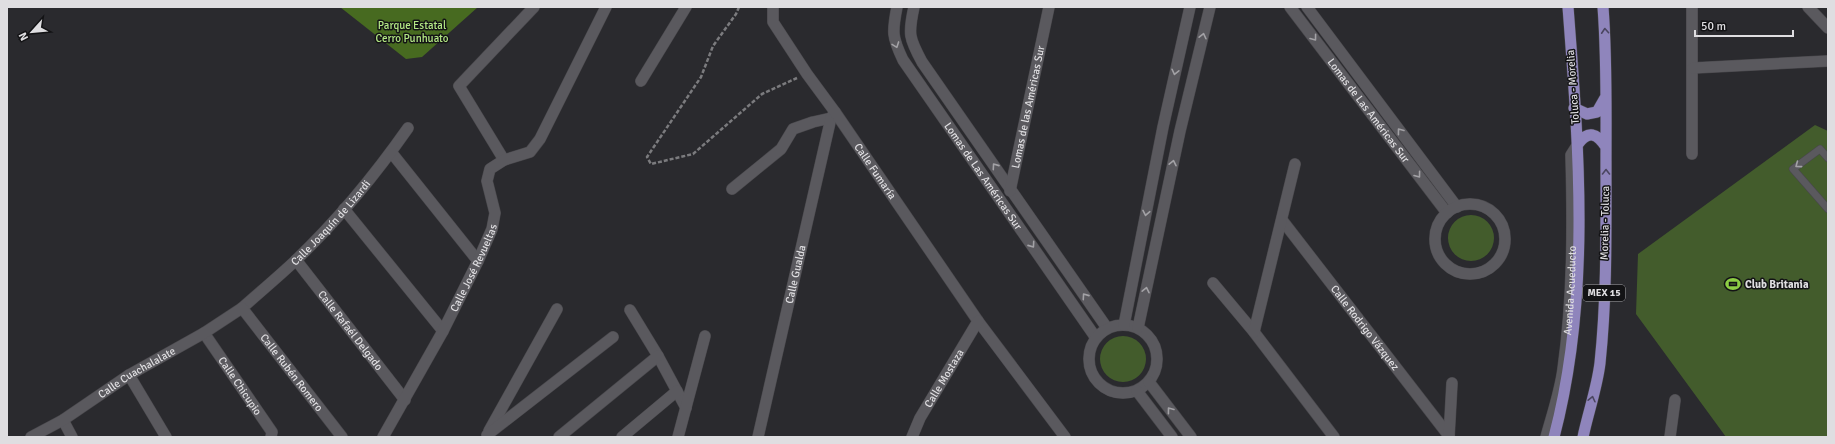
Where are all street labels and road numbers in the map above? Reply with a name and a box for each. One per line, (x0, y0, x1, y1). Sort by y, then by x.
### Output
street label: Lomas de las Américas Sur (1008, 44, 1047, 169)
street label: Toluca - Morelia (1564, 49, 1582, 125)
street label: Lomas de Las Américas Sur (1325, 56, 1413, 165)
street label: Lomas de Las Américas Sur (942, 120, 1025, 232)
street label: Calle Fumaría (852, 141, 899, 202)
street label: Calle Joaquín de Lizardi (288, 177, 373, 268)
street label: Morelia - Toluca (1598, 185, 1612, 260)
street label: Calle José Revueltas (447, 223, 499, 314)
street label: Calle Gualda (782, 243, 808, 305)
street label: Avenida Acueducto (1561, 245, 1578, 336)
street label: Calle Rodrigo Vázquez (1328, 282, 1402, 373)
road number: MEX 15 (1583, 285, 1625, 301)
street label: Calle Rafaél Delgado (316, 288, 386, 373)
street label: Calle Rubén Romero (258, 331, 326, 414)
street label: Calle Cuachalalate (95, 344, 177, 401)
street label: Calle Mostaza (921, 346, 966, 410)
street label: Calle Chicupio (216, 354, 265, 418)

